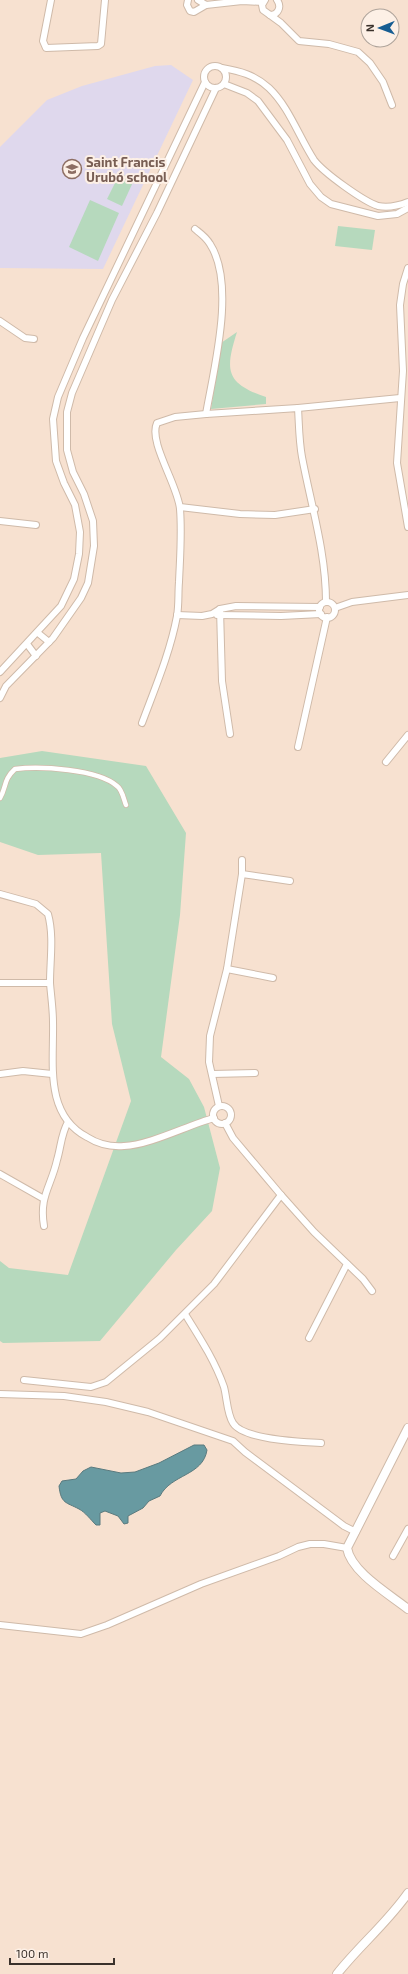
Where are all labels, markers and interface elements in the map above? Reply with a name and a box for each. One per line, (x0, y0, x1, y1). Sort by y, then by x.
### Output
north arrow (360, 8, 400, 48)
text: N (363, 24, 376, 32)
place label: Saint Francis Urubó school (86, 154, 168, 185)
school or university icon: Saint Francis Urubó school (61, 158, 83, 180)
scale bar (10, 1940, 114, 1966)
text: 100 m (16, 1946, 48, 1960)

